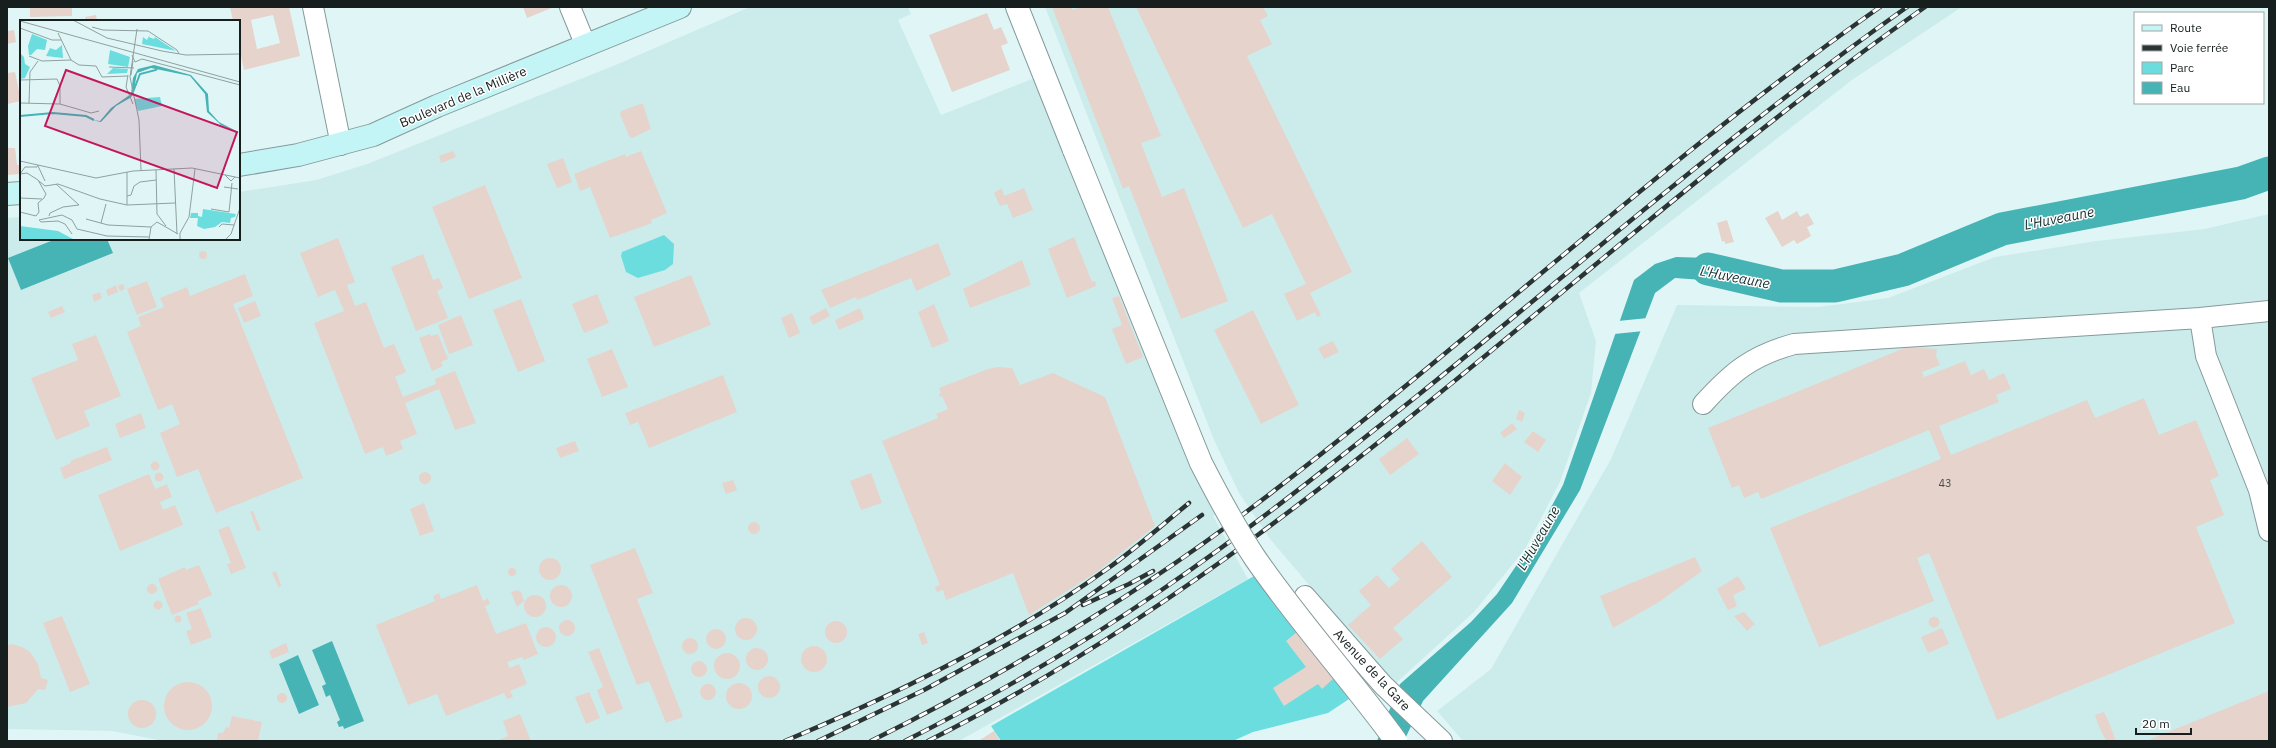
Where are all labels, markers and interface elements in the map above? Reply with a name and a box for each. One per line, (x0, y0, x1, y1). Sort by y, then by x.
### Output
legend (2134, 12, 2264, 104)
inset map (20, 20, 240, 240)
text: Route (2170, 20, 2202, 35)
text: Voie ferrée (2170, 40, 2229, 55)
text: Parc (2170, 60, 2194, 75)
street label: Boulevard de la Millière (397, 62, 529, 132)
text: Eau (2170, 80, 2190, 95)
water label: L'Huveaune (2022, 202, 2096, 234)
water label: L'Huveaune (1698, 261, 1772, 293)
house number: 43 (1938, 476, 1952, 490)
water label: L'Huveaune (1512, 503, 1564, 573)
street label: Avenue de la Gare (1330, 626, 1414, 714)
scale bar (2136, 710, 2191, 736)
text: 20 m (2142, 716, 2170, 731)

